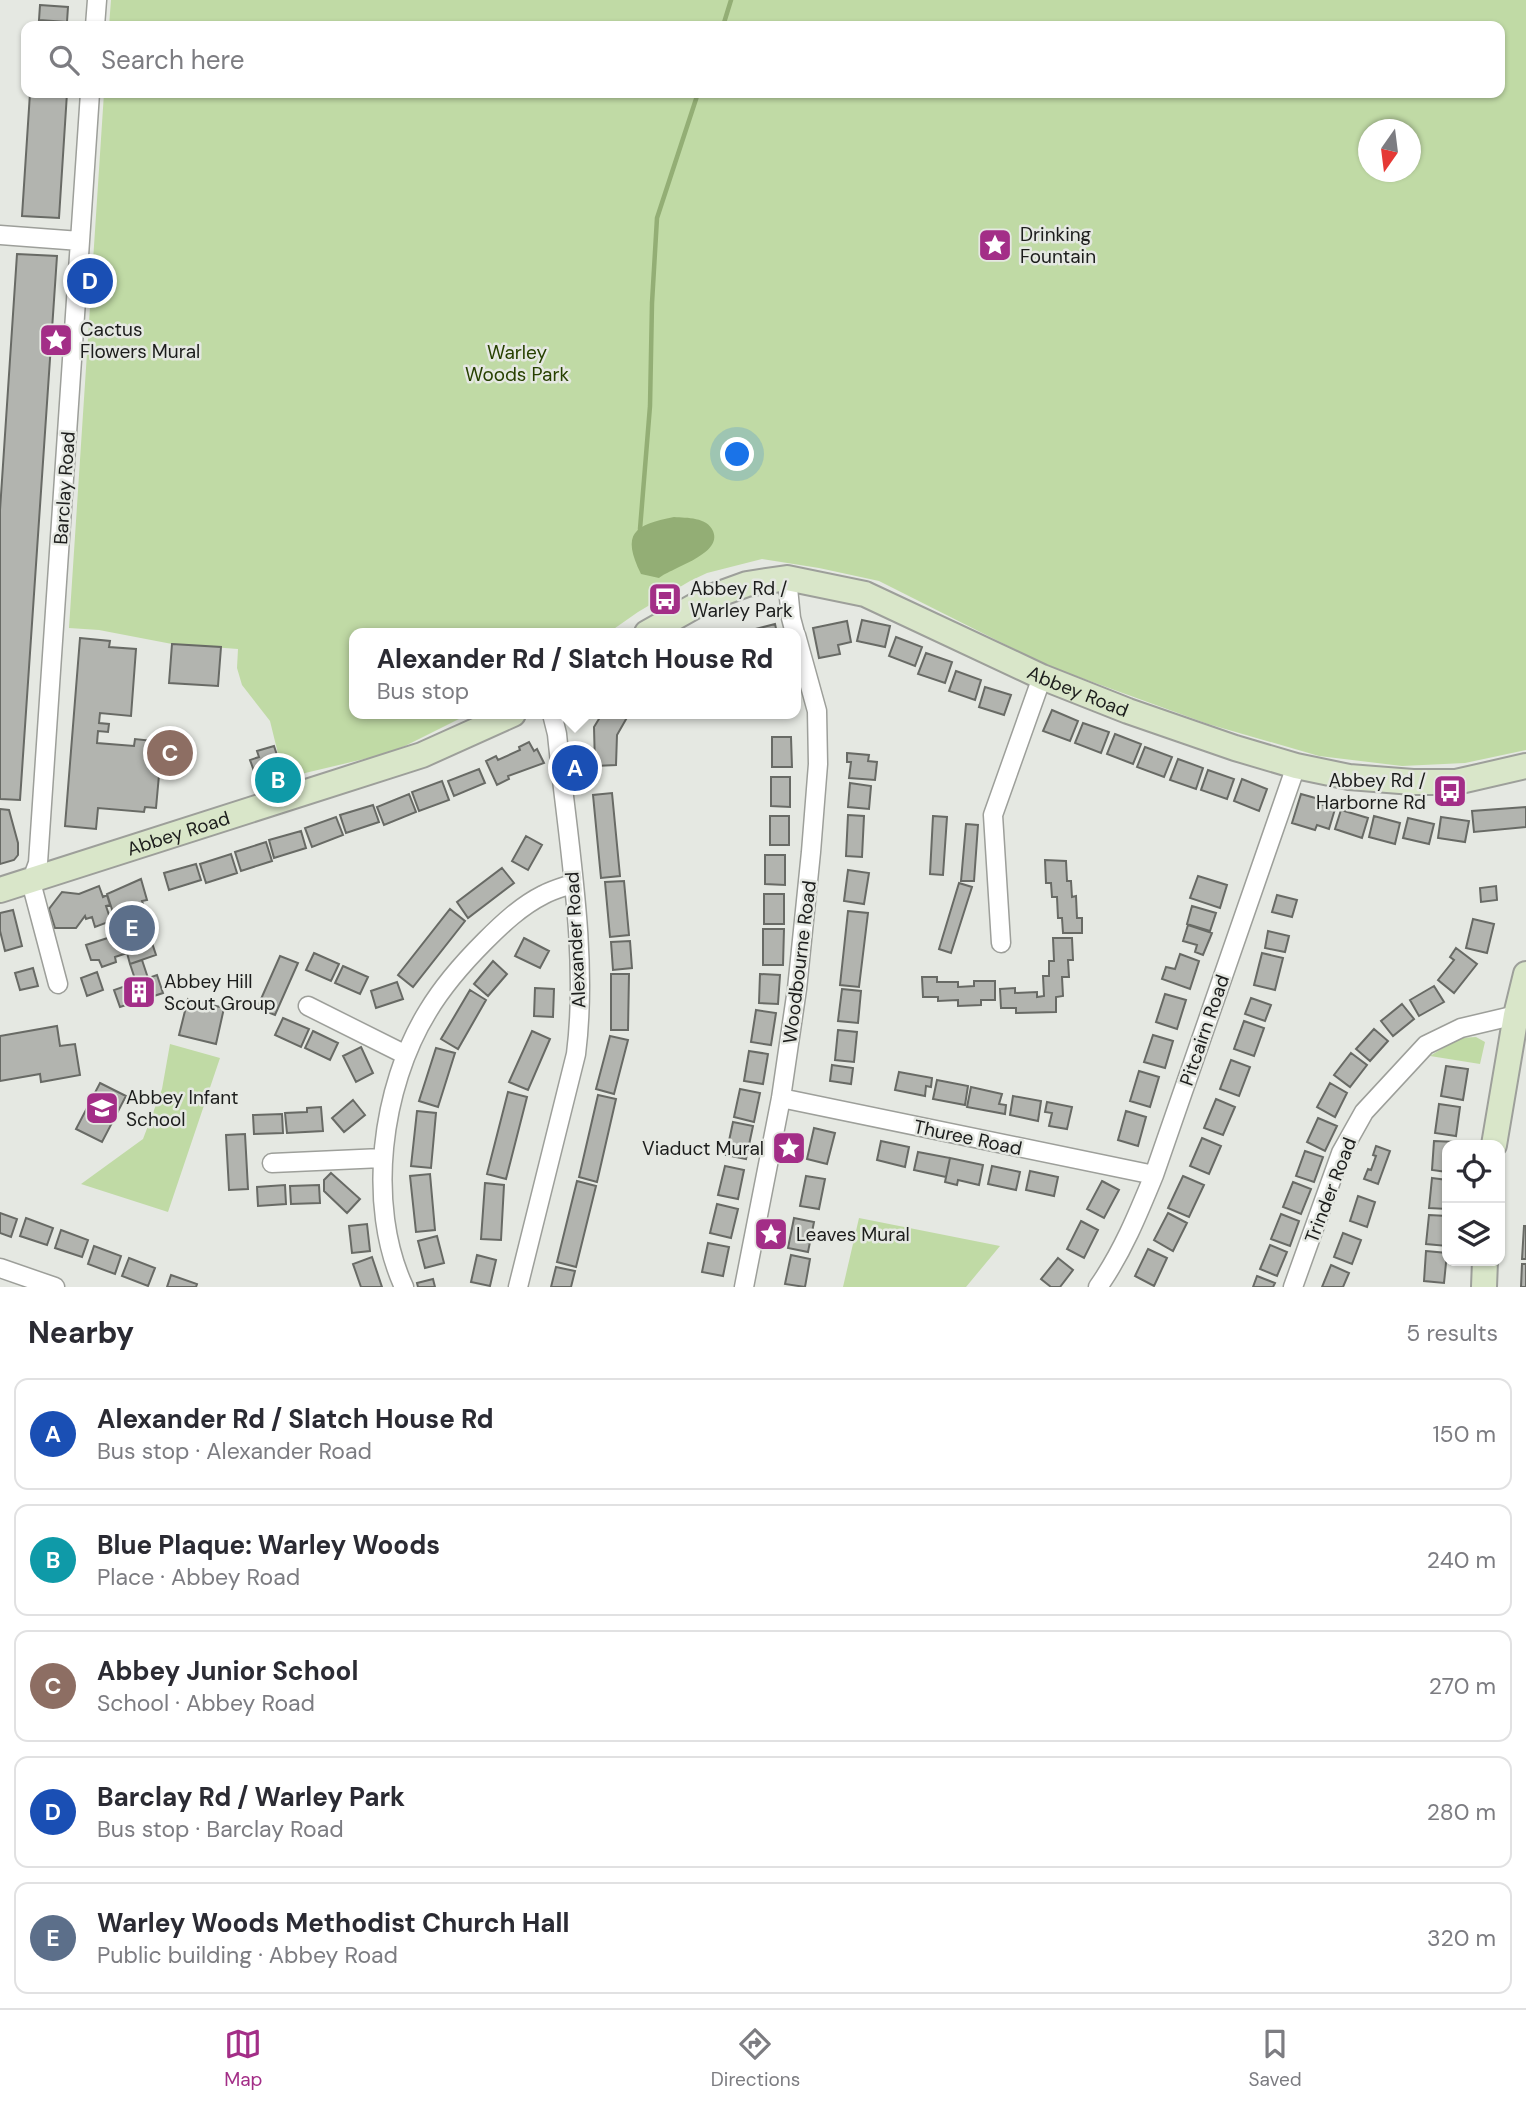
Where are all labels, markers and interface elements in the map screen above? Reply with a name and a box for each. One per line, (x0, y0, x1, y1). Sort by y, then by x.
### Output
search box (21, 21, 1505, 98)
icon: search (45, 41, 83, 79)
text: Search here (101, 43, 244, 77)
north arrow (1358, 119, 1421, 182)
place label: Drinking Fountain (1020, 222, 1096, 269)
place icon: Drinking Fountain (976, 226, 1014, 264)
pin: D (67, 255, 113, 307)
place label: Cactus Flowers Mural (80, 317, 200, 364)
place icon: Cactus Flowers Mural (37, 321, 75, 359)
park label: Warley Woods Park (465, 340, 569, 387)
street label: Barclay Road (48, 431, 81, 546)
your location (720, 437, 754, 471)
place label: Abbey Rd / Warley Park (690, 576, 793, 623)
bus stop icon: Abbey Rd / Warley Park (646, 580, 684, 618)
popup (349, 628, 801, 719)
text: Alexander Rd / Slatch House Rd (377, 642, 773, 676)
street label: Abbey Road (1023, 660, 1132, 723)
text: Bus stop (377, 676, 469, 706)
pin: C (147, 727, 193, 779)
pin: A (552, 742, 598, 794)
pin: B (255, 754, 301, 806)
place label: Abbey Rd / Harborne Rd (1316, 768, 1426, 815)
bus stop icon: Abbey Rd / Harborne Rd (1431, 772, 1469, 810)
street label: Abbey Road (124, 805, 233, 862)
street label: Alexander Road (559, 871, 592, 1009)
street label: Woodbourne Road (777, 879, 822, 1045)
pin: E (109, 902, 155, 954)
place label: Abbey Hill Scout Group (164, 969, 276, 1016)
street label: Pitcairn Road (1174, 971, 1235, 1089)
building icon: Abbey Hill Scout Group (120, 973, 158, 1011)
place label: Abbey Infant School (126, 1085, 239, 1132)
school or university icon: Abbey Infant School (83, 1089, 121, 1127)
street label: Thuree Road (911, 1114, 1024, 1161)
place icon: Viaduct Mural (770, 1129, 808, 1167)
street label: Trinder Road (1299, 1134, 1362, 1247)
place label: Viaduct Mural (642, 1136, 764, 1161)
map controls (1442, 1140, 1505, 1266)
button: locate (1442, 1140, 1505, 1203)
button: layers (1442, 1203, 1505, 1266)
place icon: Leaves Mural (752, 1215, 790, 1253)
place label: Leaves Mural (796, 1222, 910, 1247)
text: Nearby (28, 1313, 134, 1352)
text: 5 results (1406, 1318, 1498, 1348)
text: Alexander Rd / Slatch House Rd (97, 1402, 494, 1436)
text: A (45, 1419, 61, 1449)
text: 150 m (1432, 1419, 1496, 1449)
text: Bus stop · Alexander Road (97, 1436, 372, 1466)
text: Blue Plaque: Warley Woods (97, 1528, 440, 1562)
text: B (46, 1545, 60, 1575)
text: 240 m (1427, 1545, 1496, 1575)
text: Place · Abbey Road (97, 1562, 300, 1592)
text: Abbey Junior School (97, 1654, 358, 1688)
text: C (45, 1671, 61, 1701)
text: 270 m (1429, 1671, 1496, 1701)
text: School · Abbey Road (97, 1688, 315, 1718)
text: Barclay Rd / Warley Park (97, 1780, 405, 1814)
text: D (45, 1797, 61, 1827)
text: 280 m (1427, 1797, 1496, 1827)
text: Bus stop · Barclay Road (97, 1814, 344, 1844)
text: Warley Woods Methodist Church Hall (97, 1906, 569, 1940)
text: E (46, 1923, 60, 1953)
text: 320 m (1427, 1923, 1496, 1953)
text: Public building · Abbey Road (97, 1940, 398, 1970)
tab: Map (224, 2025, 262, 2092)
tab: Directions (711, 2025, 800, 2092)
tab: Saved (1249, 2025, 1302, 2092)

